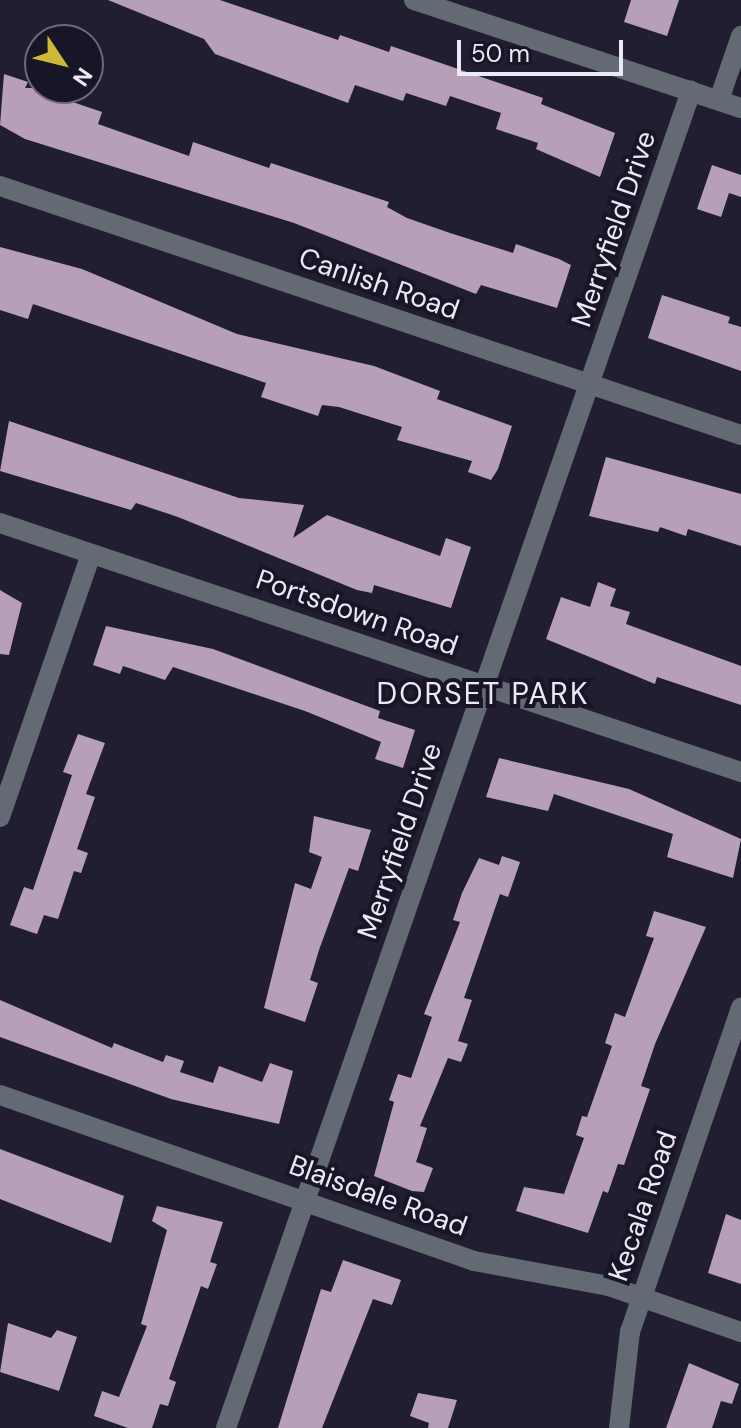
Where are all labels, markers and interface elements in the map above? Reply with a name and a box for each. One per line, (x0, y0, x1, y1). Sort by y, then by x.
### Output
north arrow (24, 24, 104, 104)
scale bar (461, 24, 627, 74)
text: 50 m (471, 38, 530, 69)
text: N (66, 62, 99, 92)
street label: Merryfield Drive (565, 127, 663, 331)
street label: Canlish Road (295, 241, 463, 327)
street label: Portsdown Road (252, 563, 462, 663)
district label: DORSET PARK (377, 676, 589, 712)
street label: Merryfield Drive (351, 739, 449, 943)
street label: Kecala Road (602, 1126, 684, 1286)
street label: Blaisdale Road (285, 1148, 471, 1244)

